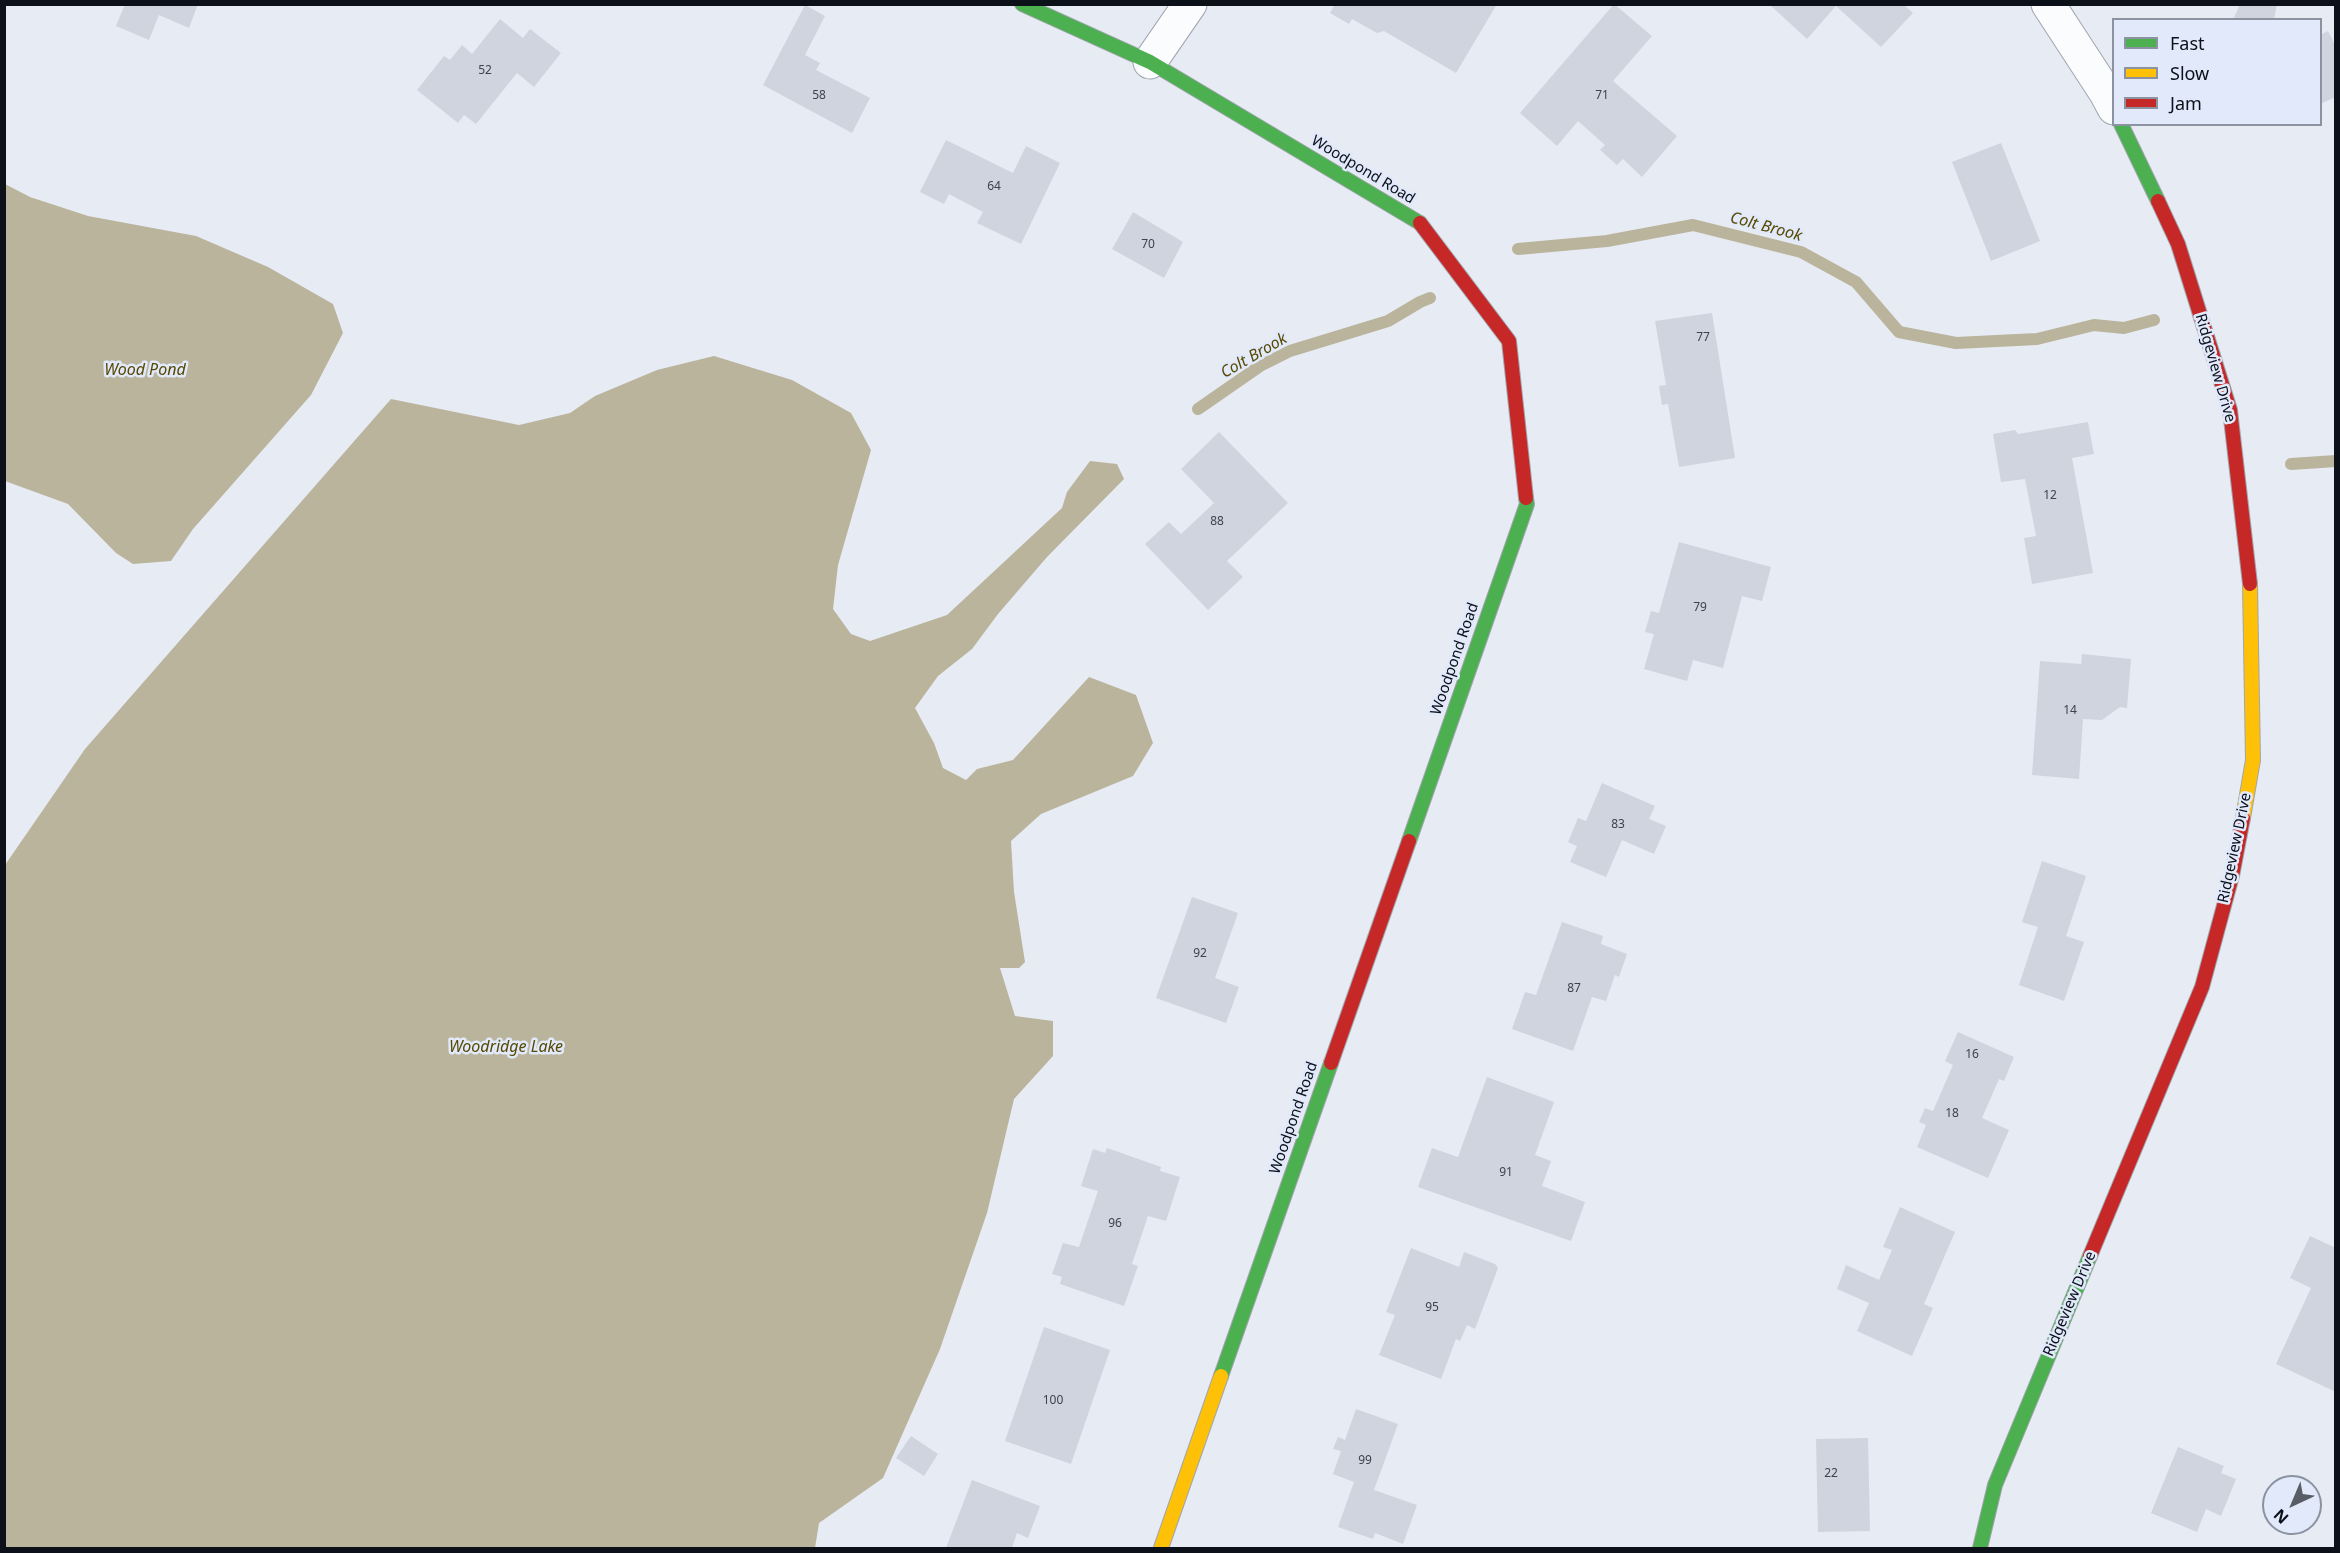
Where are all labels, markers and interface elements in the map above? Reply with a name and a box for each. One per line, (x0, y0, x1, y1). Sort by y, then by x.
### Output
legend (2112, 18, 2322, 126)
text: Fast (2170, 31, 2205, 55)
text: Slow (2170, 61, 2209, 85)
house number: 52 (478, 64, 492, 78)
house number: 58 (812, 89, 826, 103)
house number: 71 (1595, 89, 1609, 103)
text: Jam (2170, 91, 2202, 115)
street label: Woodpond Road (1308, 132, 1418, 208)
house number: 64 (987, 180, 1001, 194)
water label: Colt Brook (1728, 208, 1804, 246)
house number: 70 (1141, 238, 1155, 252)
street label: Ridgeview Drive (2191, 312, 2239, 424)
water label: Colt Brook (1217, 329, 1291, 383)
house number: 77 (1696, 331, 1710, 345)
water label: Wood Pond (104, 360, 186, 380)
house number: 12 (2043, 489, 2057, 503)
house number: 88 (1210, 515, 1224, 529)
street label: Woodpond Road (1427, 600, 1483, 718)
house number: 79 (1693, 601, 1707, 615)
house number: 14 (2063, 704, 2077, 718)
street label: Ridgeview Drive (2215, 791, 2255, 905)
house number: 83 (1611, 818, 1625, 832)
house number: 92 (1193, 947, 1207, 961)
house number: 87 (1567, 982, 1581, 996)
water label: Woodridge Lake (449, 1037, 563, 1057)
house number: 16 (1965, 1048, 1979, 1062)
street label: Woodpond Road (1266, 1059, 1322, 1177)
house number: 18 (1945, 1107, 1959, 1121)
house number: 91 (1499, 1166, 1513, 1180)
house number: 96 (1108, 1217, 1122, 1231)
street label: Ridgeview Drive (2040, 1249, 2100, 1359)
house number: 95 (1425, 1301, 1439, 1315)
house number: 100 (1043, 1394, 1063, 1408)
house number: 99 (1358, 1454, 1372, 1468)
house number: 22 (1824, 1467, 1838, 1481)
north arrow (2262, 1475, 2322, 1535)
text: N (2269, 1504, 2293, 1529)

